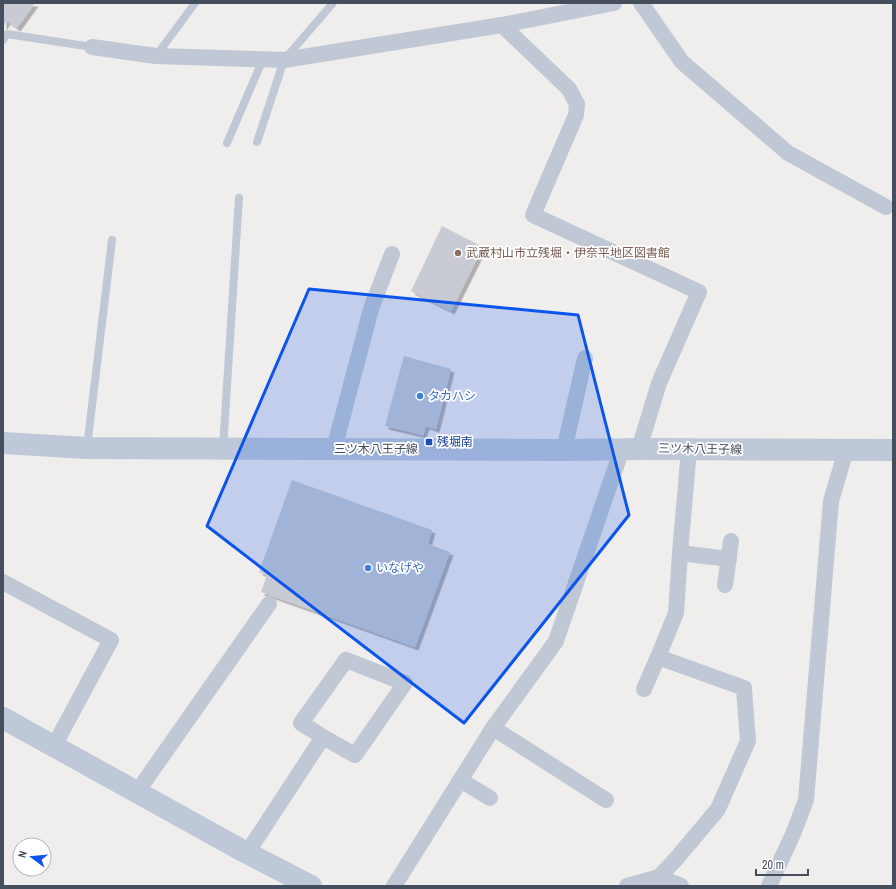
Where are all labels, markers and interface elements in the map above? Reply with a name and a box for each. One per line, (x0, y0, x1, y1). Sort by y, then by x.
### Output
place label: 武蔵村山市立残堀・伊奈平地区図書館 (466, 245, 670, 261)
marker: 武蔵村山市立残堀・伊奈平地区図書館 (453, 248, 463, 258)
place label: タカハシ (428, 388, 476, 404)
marker: タカハシ (415, 391, 425, 401)
place label: 残堀南 (437, 434, 473, 450)
marker: 残堀南 (424, 437, 434, 447)
street label: 三ツ木八王子線 (658, 440, 742, 458)
street label: 三ツ木八王子線 (334, 441, 418, 457)
place label: いなげや (376, 560, 424, 576)
marker: いなげや (363, 563, 373, 573)
north arrow (12, 837, 52, 877)
text: N (15, 849, 30, 859)
scale bar (756, 851, 808, 877)
text: 20 m (762, 857, 784, 873)

